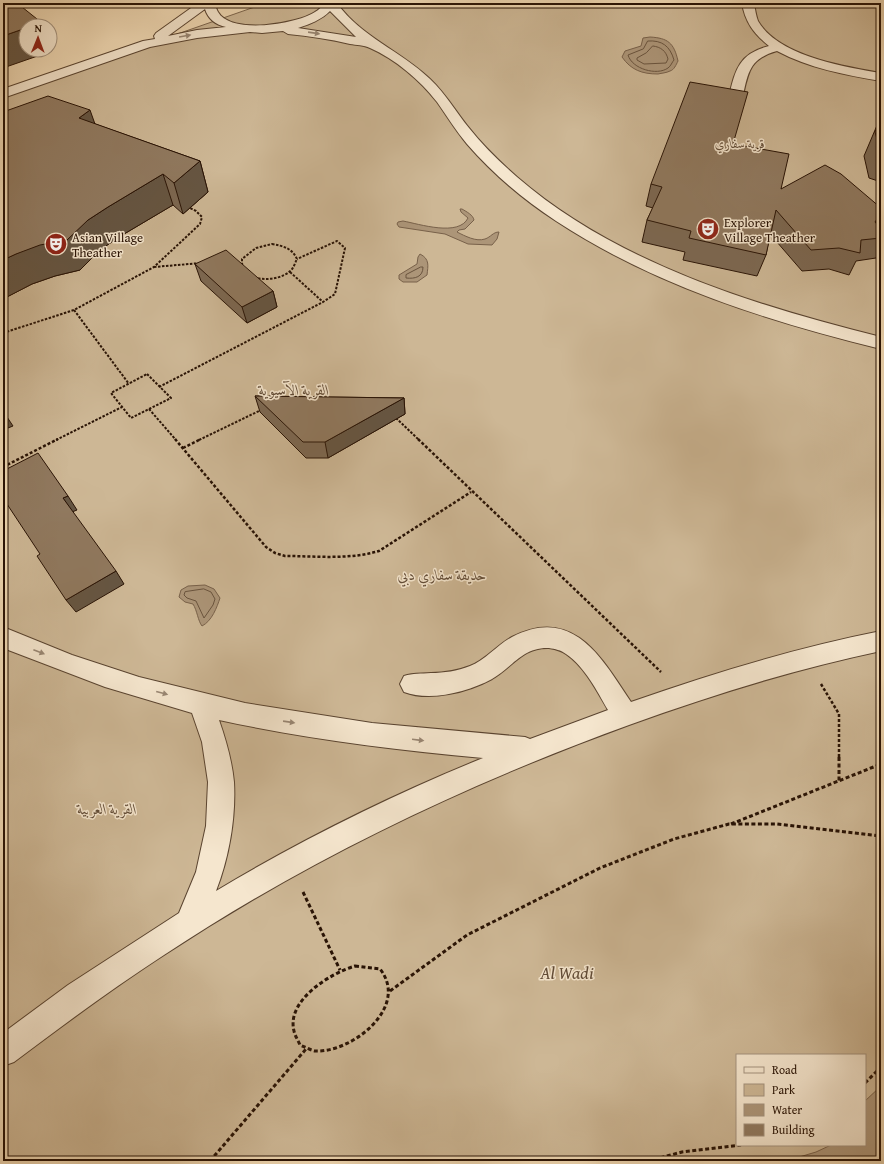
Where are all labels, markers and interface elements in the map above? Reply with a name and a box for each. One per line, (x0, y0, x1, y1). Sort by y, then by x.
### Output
north arrow (18, 18, 58, 58)
text: N (34, 20, 43, 36)
one-way arrow (308, 30, 320, 36)
one-way arrow (179, 33, 191, 39)
park label: قرية سفاري (715, 134, 765, 154)
place label: Explorer Village Theather (724, 213, 816, 247)
theatre icon: Explorer Village Theather (695, 216, 721, 242)
place label: Asian Village Theather (72, 228, 143, 262)
theatre icon: Asian Village Theather (43, 231, 69, 257)
park label: القرية الآسيوية (257, 379, 329, 400)
park label: حديقة سفاري دبي (397, 564, 487, 587)
one-way arrow (33, 650, 45, 656)
one-way arrow (156, 690, 168, 696)
one-way arrow (283, 719, 295, 725)
one-way arrow (411, 737, 424, 743)
park label: القرية العربية (75, 798, 137, 819)
park label: Al Wadi (539, 959, 594, 986)
legend (736, 1054, 866, 1146)
text: Road (772, 1061, 798, 1078)
text: Park (772, 1081, 796, 1098)
text: Water (772, 1101, 802, 1118)
text: Building (772, 1121, 815, 1138)

